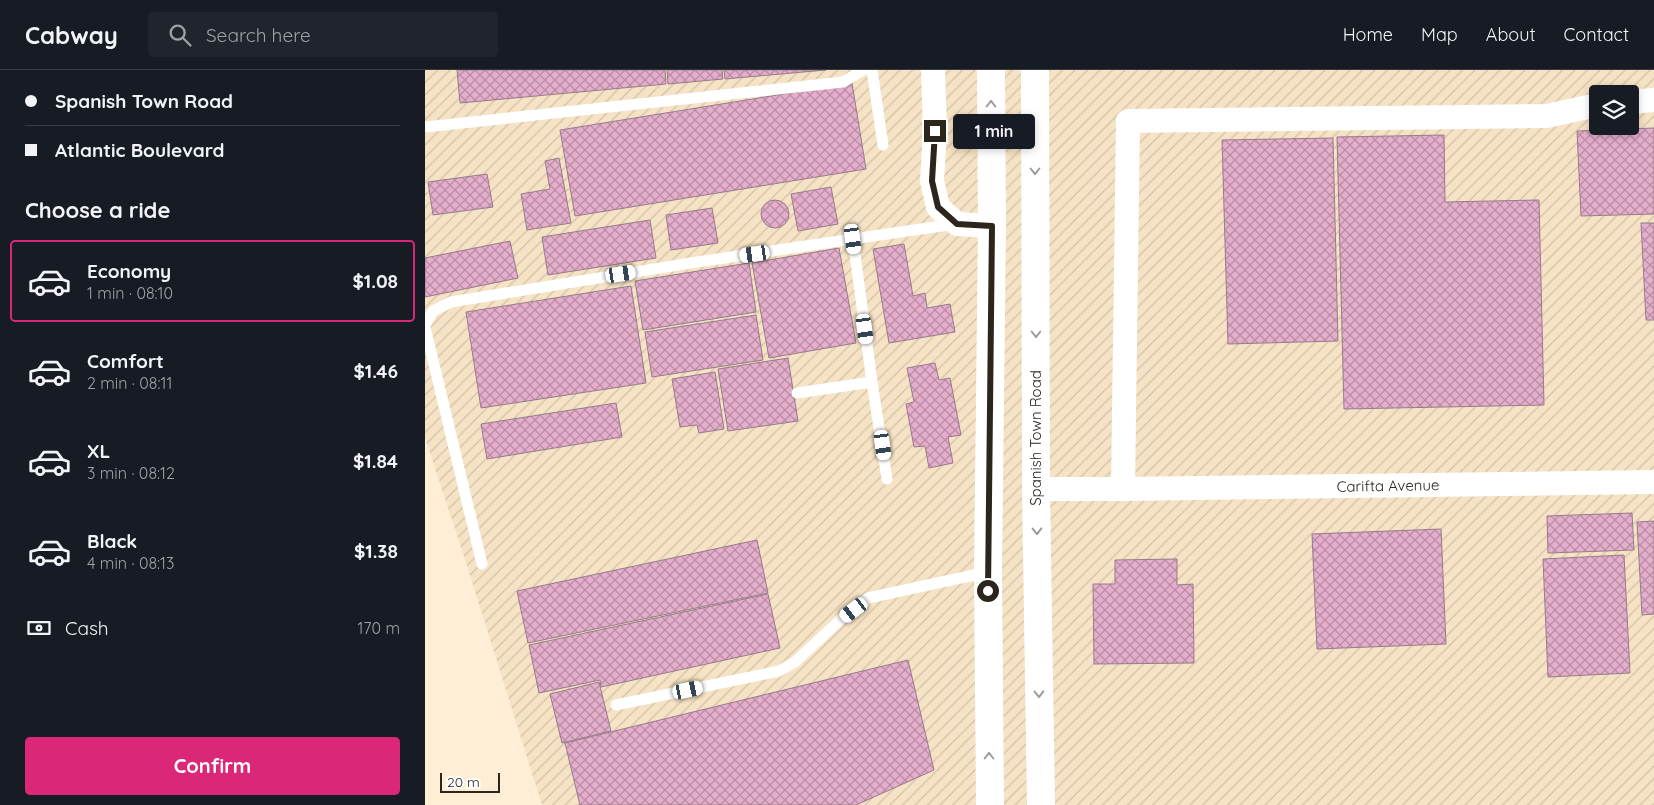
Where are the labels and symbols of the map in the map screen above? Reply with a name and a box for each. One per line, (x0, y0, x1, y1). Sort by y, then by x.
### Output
one-way arrow (986, 100, 996, 108)
callout: 1 min (953, 114, 1035, 148)
route end (924, 120, 946, 142)
one-way arrow (1030, 168, 1040, 175)
car (843, 223, 862, 255)
car (739, 244, 770, 264)
car (605, 264, 636, 284)
car (855, 313, 874, 345)
one-way arrow (1031, 330, 1041, 338)
street label: Spanish Town Road (1026, 370, 1045, 506)
car (873, 429, 892, 461)
street label: Carifta Avenue (1336, 475, 1440, 496)
one-way arrow (1032, 528, 1042, 535)
route start (977, 580, 999, 602)
car (837, 595, 870, 625)
car (671, 680, 704, 700)
one-way arrow (1034, 690, 1044, 698)
one-way arrow (984, 752, 994, 760)
scale bar (440, 770, 500, 793)

